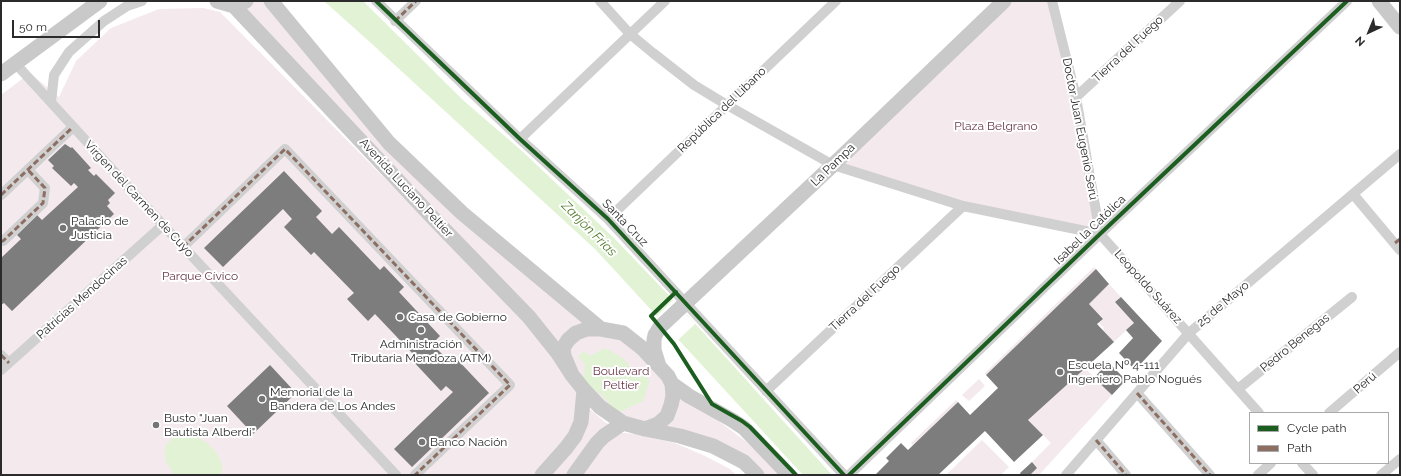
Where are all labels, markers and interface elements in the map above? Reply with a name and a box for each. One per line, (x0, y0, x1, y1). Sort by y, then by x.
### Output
scale bar (14, 12, 102, 38)
north arrow (1349, 12, 1389, 52)
street label: Tierra del Fuego (1090, 13, 1166, 85)
text: 50 m (19, 20, 47, 34)
text: N (1353, 33, 1368, 49)
street label: Doctor Juan Eugenio Serú (1059, 57, 1101, 201)
street label: República del Libano (675, 64, 769, 156)
park label: Plaza Belgrano (954, 119, 1038, 133)
street label: Avenida Luciano Peltier (356, 135, 456, 241)
street label: Virgen del Carmen de Cuyo (81, 138, 197, 260)
street label: La Pampa (808, 141, 858, 189)
street label: Isabel la Católica (1051, 192, 1129, 268)
street label: Santa Cruz (599, 196, 651, 250)
water label: Zanjón Frías (558, 198, 620, 260)
place label: Palacio de Justicia (71, 214, 129, 242)
marker: Palacio de Justicia (58, 223, 68, 233)
street label: Leopoldo Suárez (1111, 247, 1185, 327)
street label: Patricias Mendocinas (34, 254, 130, 342)
street label: Tierra del Fuego (827, 262, 903, 334)
park label: Parque Cívico (162, 269, 238, 283)
street label: 25 de Mayo (1194, 278, 1252, 330)
place label: Casa de Gobierno (408, 310, 507, 324)
street label: Pedro Benegas (1257, 311, 1333, 375)
marker: Casa de Gobierno (395, 312, 405, 322)
marker: Administración Tributaria Mendoza (ATM) (416, 325, 426, 335)
place label: Administración Tributaria Mendoza (ATM) (351, 337, 491, 365)
place label: Escuela Nº 4-111 Ingeniero Pablo Nogués (1068, 358, 1202, 386)
park label: Boulevard Peltier (593, 364, 649, 392)
marker: Escuela Nº 4-111 Ingeniero Pablo Nogués (1055, 367, 1065, 377)
street label: Perú (1351, 369, 1379, 397)
place label: Memorial de la Bandera de Los Andes (270, 385, 396, 413)
marker: Memorial de la Bandera de Los Andes (257, 394, 267, 404)
place label: Busto "Juan Bautista Alberdi" (164, 411, 255, 439)
legend (1249, 412, 1389, 464)
marker: Busto "Juan Bautista Alberdi" (151, 420, 161, 430)
text: Cycle path (1287, 421, 1346, 435)
place label: Banco Nación (430, 435, 507, 449)
marker: Banco Nación (417, 437, 427, 447)
text: Path (1287, 441, 1312, 455)

